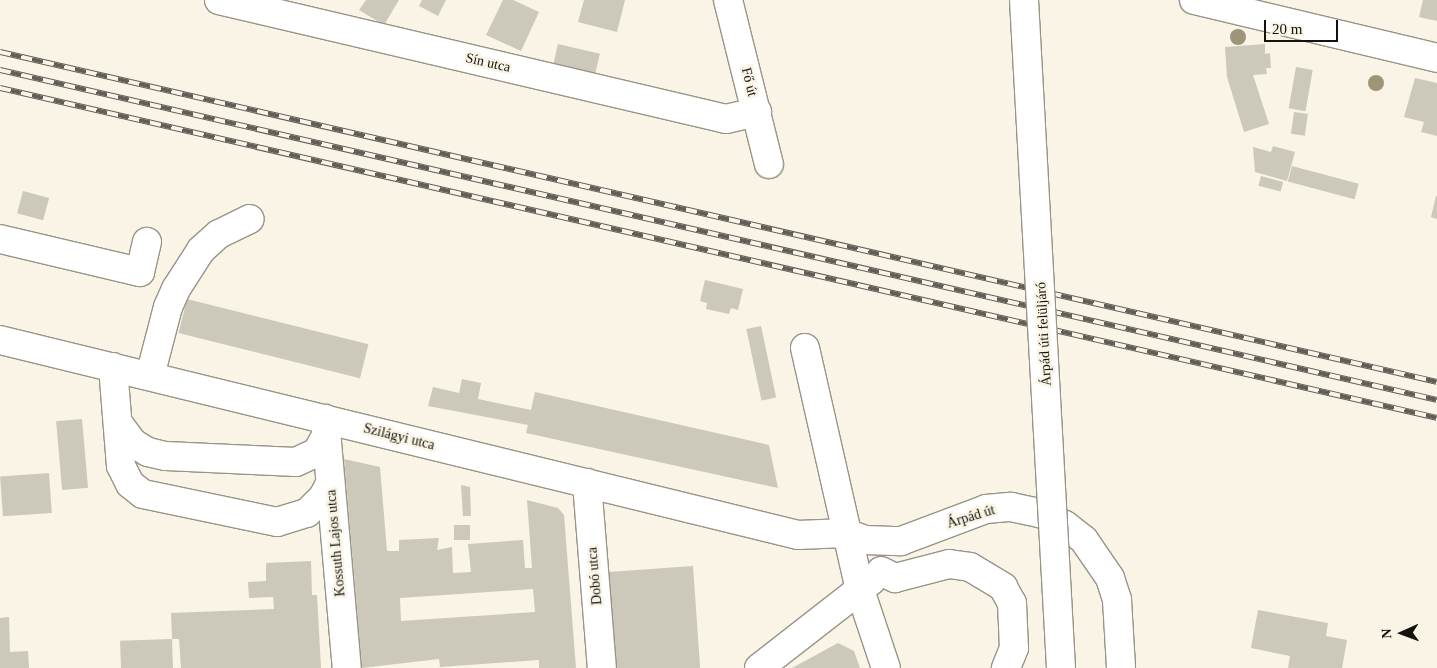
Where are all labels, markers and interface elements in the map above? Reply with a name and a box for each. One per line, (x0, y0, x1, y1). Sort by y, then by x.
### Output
scale bar (1267, 10, 1341, 42)
text: 20 m (1272, 21, 1302, 37)
street label: Sín utca (464, 50, 512, 76)
street label: Fő út (737, 66, 761, 98)
street label: Árpád úti felüljáró (1033, 282, 1055, 386)
street label: Szilágyi utca (362, 420, 436, 454)
street label: Kossuth Lajos utca (323, 489, 349, 597)
street label: Árpád út (945, 502, 997, 532)
street label: Dobó utca (584, 546, 606, 606)
north arrow (1377, 608, 1427, 658)
text: N (1379, 628, 1394, 639)

